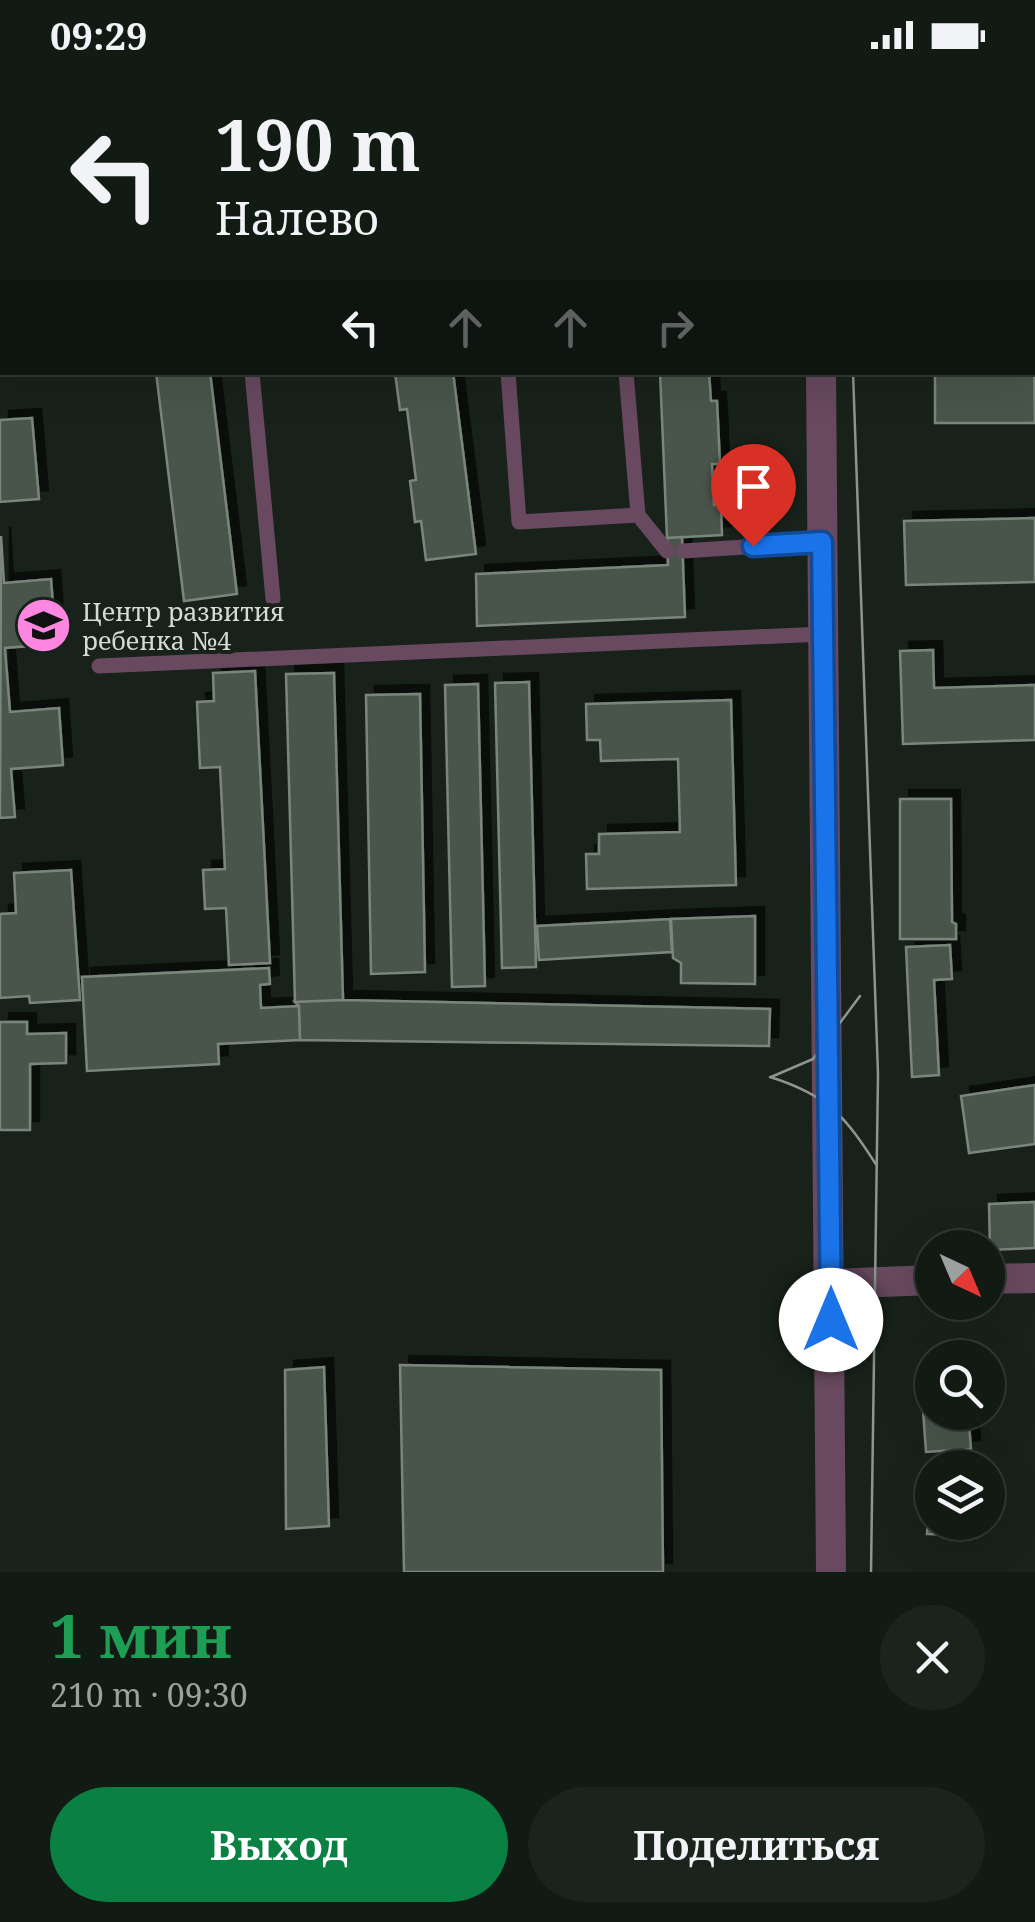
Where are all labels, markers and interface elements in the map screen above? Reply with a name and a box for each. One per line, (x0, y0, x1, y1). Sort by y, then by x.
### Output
text: 09:29 (50, 9, 147, 61)
text: 190 m (215, 96, 421, 192)
icon: left (50, 110, 180, 240)
text: Налево (215, 187, 379, 248)
icon: left (333, 300, 388, 355)
icon: ahead (438, 300, 493, 355)
icon: ahead (543, 300, 598, 355)
icon: right (648, 300, 703, 355)
pin (711, 444, 796, 547)
icon: arrive (726, 459, 781, 514)
place label: Центр развития ребенка №4 (82, 594, 285, 657)
school or university icon: Центр развития ребенка №4 (13, 596, 73, 656)
north arrow (915, 1230, 1005, 1320)
map controls (915, 1230, 1005, 1540)
position arrow (779, 1268, 883, 1372)
button: search (915, 1340, 1005, 1430)
button: layers (915, 1450, 1005, 1540)
text: 1 мин (50, 1594, 232, 1676)
button: close (880, 1605, 985, 1710)
text: 210 m · 09:30 (50, 1673, 248, 1716)
button: Выход (50, 1787, 508, 1902)
button: Поделиться (528, 1787, 985, 1902)

